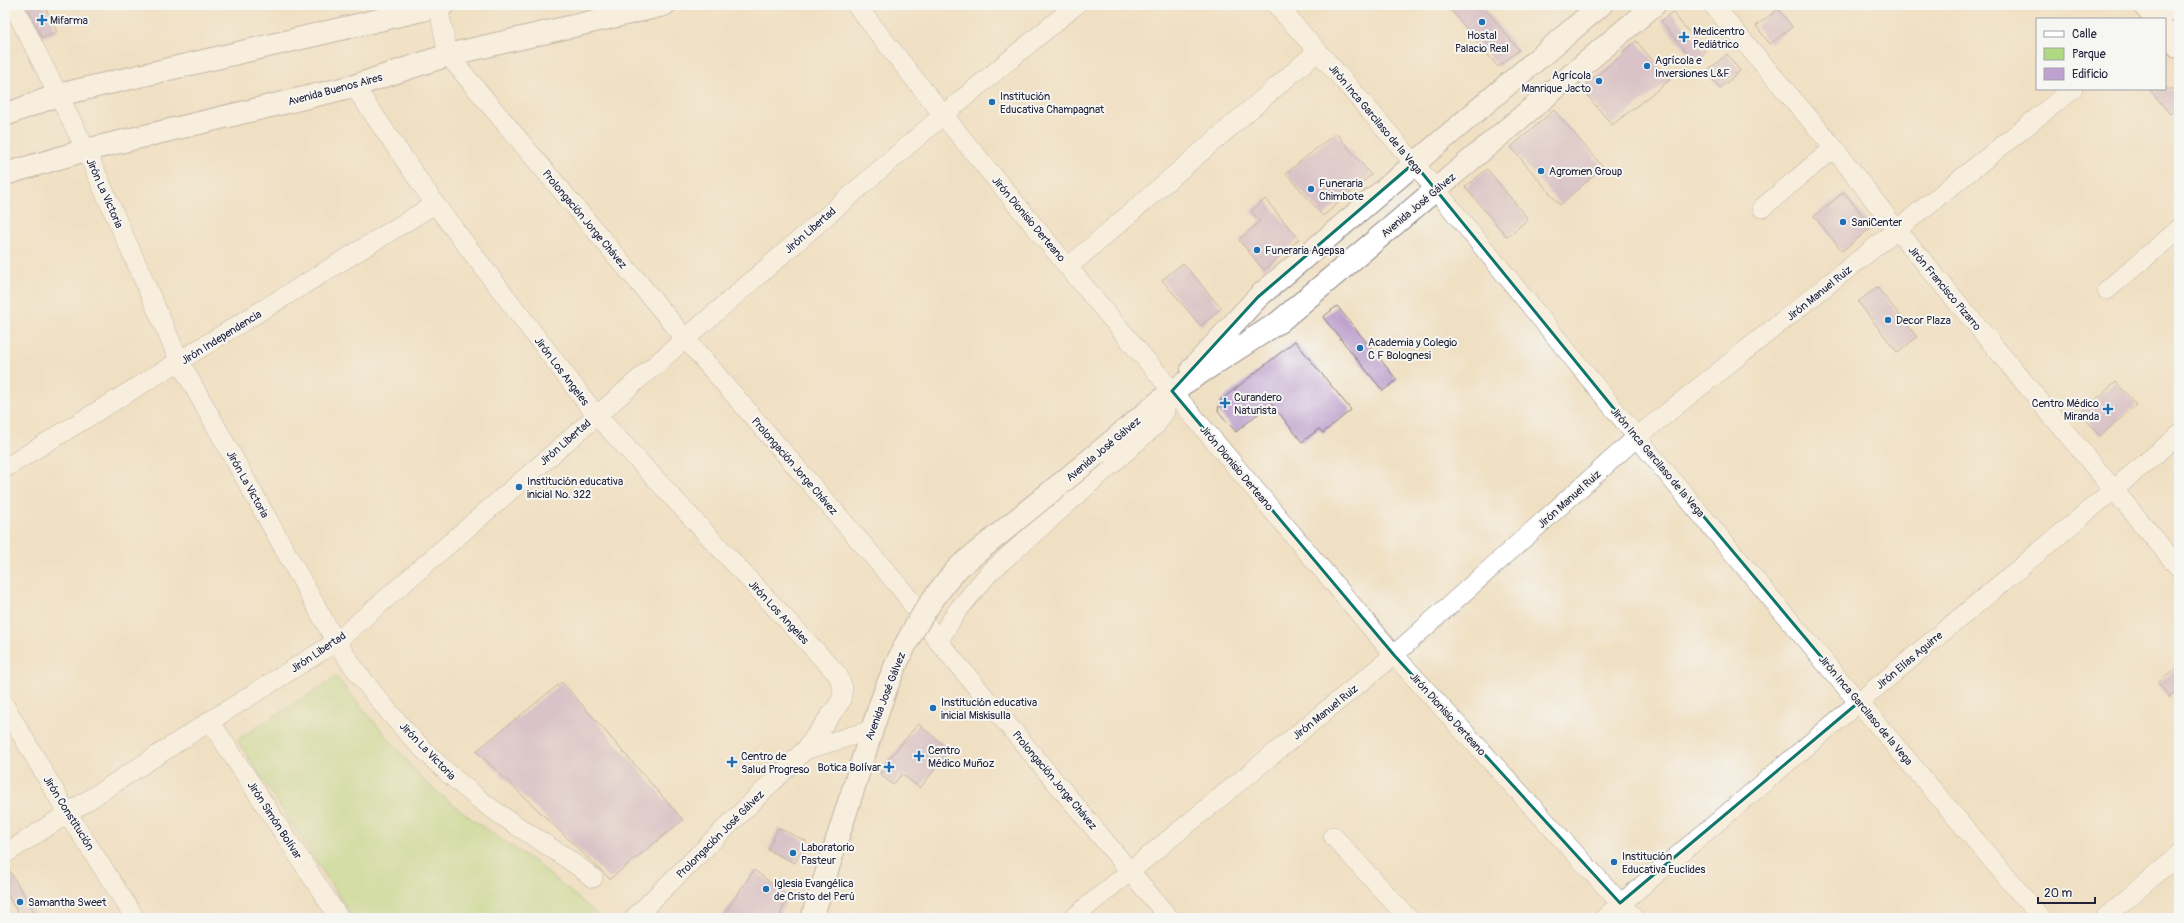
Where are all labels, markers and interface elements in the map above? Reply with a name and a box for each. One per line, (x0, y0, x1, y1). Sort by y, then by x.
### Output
place label: Mifarma (50, 14, 88, 27)
marker: Mifarma (37, 15, 47, 25)
marker: Hostal Palacio Real (1477, 17, 1487, 27)
legend (2036, 18, 2166, 90)
place label: Medicentro Pediátrico (1693, 25, 1745, 51)
text: Calle (2072, 27, 2097, 42)
place label: Hostal Palacio Real (1455, 29, 1509, 55)
marker: Medicentro Pediátrico (1678, 31, 1690, 43)
text: Parque (2072, 47, 2106, 62)
place label: Agrícola e Inversiones L&F (1655, 54, 1730, 80)
marker: Agrícola e Inversiones L&F (1642, 61, 1652, 71)
street label: Jirón Inca Garcilaso de la Vega (1326, 62, 1425, 177)
text: Edificio (2072, 67, 2108, 82)
place label: Agrícola Manrique Jacto (1521, 69, 1591, 95)
street label: Avenida Buenos Aires (286, 71, 384, 108)
marker: Agrícola Manrique Jacto (1594, 76, 1604, 86)
place label: Institución Educativa Champagnat (1000, 90, 1105, 116)
marker: Institución Educativa Champagnat (987, 97, 997, 107)
street label: Jirón La Victoria (83, 156, 126, 230)
place label: Agromen Group (1549, 165, 1622, 178)
marker: Agromen Group (1536, 166, 1546, 176)
street label: Prolongación Jorge Chávez (540, 167, 630, 271)
street label: Avenida José Gálvez (1378, 170, 1458, 240)
street label: Jirón Dionisio Derteano (989, 174, 1068, 265)
place label: Funeraria Chimbote (1319, 177, 1364, 203)
marker: Funeraria Chimbote (1306, 184, 1316, 194)
street label: Jirón Libertad (782, 205, 839, 256)
place label: SaniCenter (1851, 216, 1902, 229)
marker: SaniCenter (1838, 217, 1848, 227)
place label: Funeraria Agepsa (1265, 244, 1345, 257)
street label: Jirón Francisco Pizarro (1906, 244, 1984, 333)
marker: Funeraria Agepsa (1252, 245, 1262, 255)
street label: Jirón Manuel Ruiz (1784, 263, 1855, 324)
street label: Jirón Independencia (179, 307, 264, 367)
place label: Decor Plaza (1896, 314, 1951, 327)
marker: Decor Plaza (1883, 315, 1893, 325)
street label: Jirón Los Angeles (532, 334, 592, 408)
place label: Academia y Colegio C F Bolognesi (1368, 336, 1457, 362)
marker: Academia y Colegio C F Bolognesi (1355, 343, 1365, 353)
place label: Curandero Naturista (1234, 391, 1282, 417)
marker: Curandero Naturista (1219, 397, 1231, 409)
place label: Centro Médico Miranda (2032, 397, 2099, 423)
marker: Centro Médico Miranda (2102, 403, 2114, 415)
street label: Jirón Inca Garcilaso de la Vega (1608, 405, 1707, 520)
street label: Avenida José Gálvez (1063, 414, 1143, 484)
street label: Prolongación Jorge Chávez (749, 415, 841, 518)
street label: Jirón Libertad (537, 417, 594, 468)
street label: Jirón Dionisio Derteano (1197, 423, 1276, 514)
street label: Jirón La Victoria (224, 448, 271, 520)
street label: Jirón Manuel Ruiz (1535, 468, 1604, 531)
place label: Institución educativa inicial No. 322 (527, 475, 623, 501)
marker: Institución educativa inicial No. 322 (514, 482, 524, 492)
street label: Jirón Los Angeles (746, 578, 812, 647)
street label: Jirón Elías Aguirre (1873, 628, 1946, 692)
street label: Jirón Libertad (288, 629, 348, 676)
street label: Avenida José Gálvez (863, 650, 908, 742)
street label: Jirón Inca Garcilaso de la Vega (1816, 653, 1915, 768)
street label: Jirón Dionisio Derteano (1407, 670, 1488, 759)
street label: Jirón Manuel Ruiz (1290, 682, 1361, 743)
place label: Institución educativa inicial Miskisulla (941, 696, 1037, 722)
marker: Institución educativa inicial Miskisulla (928, 703, 938, 713)
street label: Jirón La Victoria (397, 720, 458, 783)
street label: Prolongación Jorge Chávez (1010, 728, 1100, 832)
place label: Centro Médico Muñoz (928, 744, 995, 770)
place label: Centro de Salud Progreso (741, 750, 810, 776)
marker: Centro Médico Muñoz (913, 750, 925, 762)
marker: Centro de Salud Progreso (726, 756, 738, 768)
place label: Botica Bolívar (818, 761, 881, 774)
marker: Botica Bolívar (884, 762, 894, 772)
street label: Jirón Constitución (40, 774, 97, 853)
street label: Jirón Simón Bolívar (245, 779, 305, 862)
street label: Prolongación José Gálvez (674, 788, 767, 881)
place label: Laboratorio Pasteur (801, 841, 855, 867)
marker: Laboratorio Pasteur (788, 848, 798, 858)
place label: Institución Educativa Euclides (1622, 850, 1706, 876)
marker: Institución Educativa Euclides (1609, 857, 1619, 867)
place label: Iglesia Evangélica de Cristo del Perú (774, 877, 855, 903)
scale bar (2038, 879, 2095, 905)
marker: Iglesia Evangélica de Cristo del Perú (761, 884, 771, 894)
text: 20 m (2044, 886, 2073, 901)
place label: Samantha Sweet (28, 896, 107, 909)
marker: Samantha Sweet (15, 897, 25, 907)

